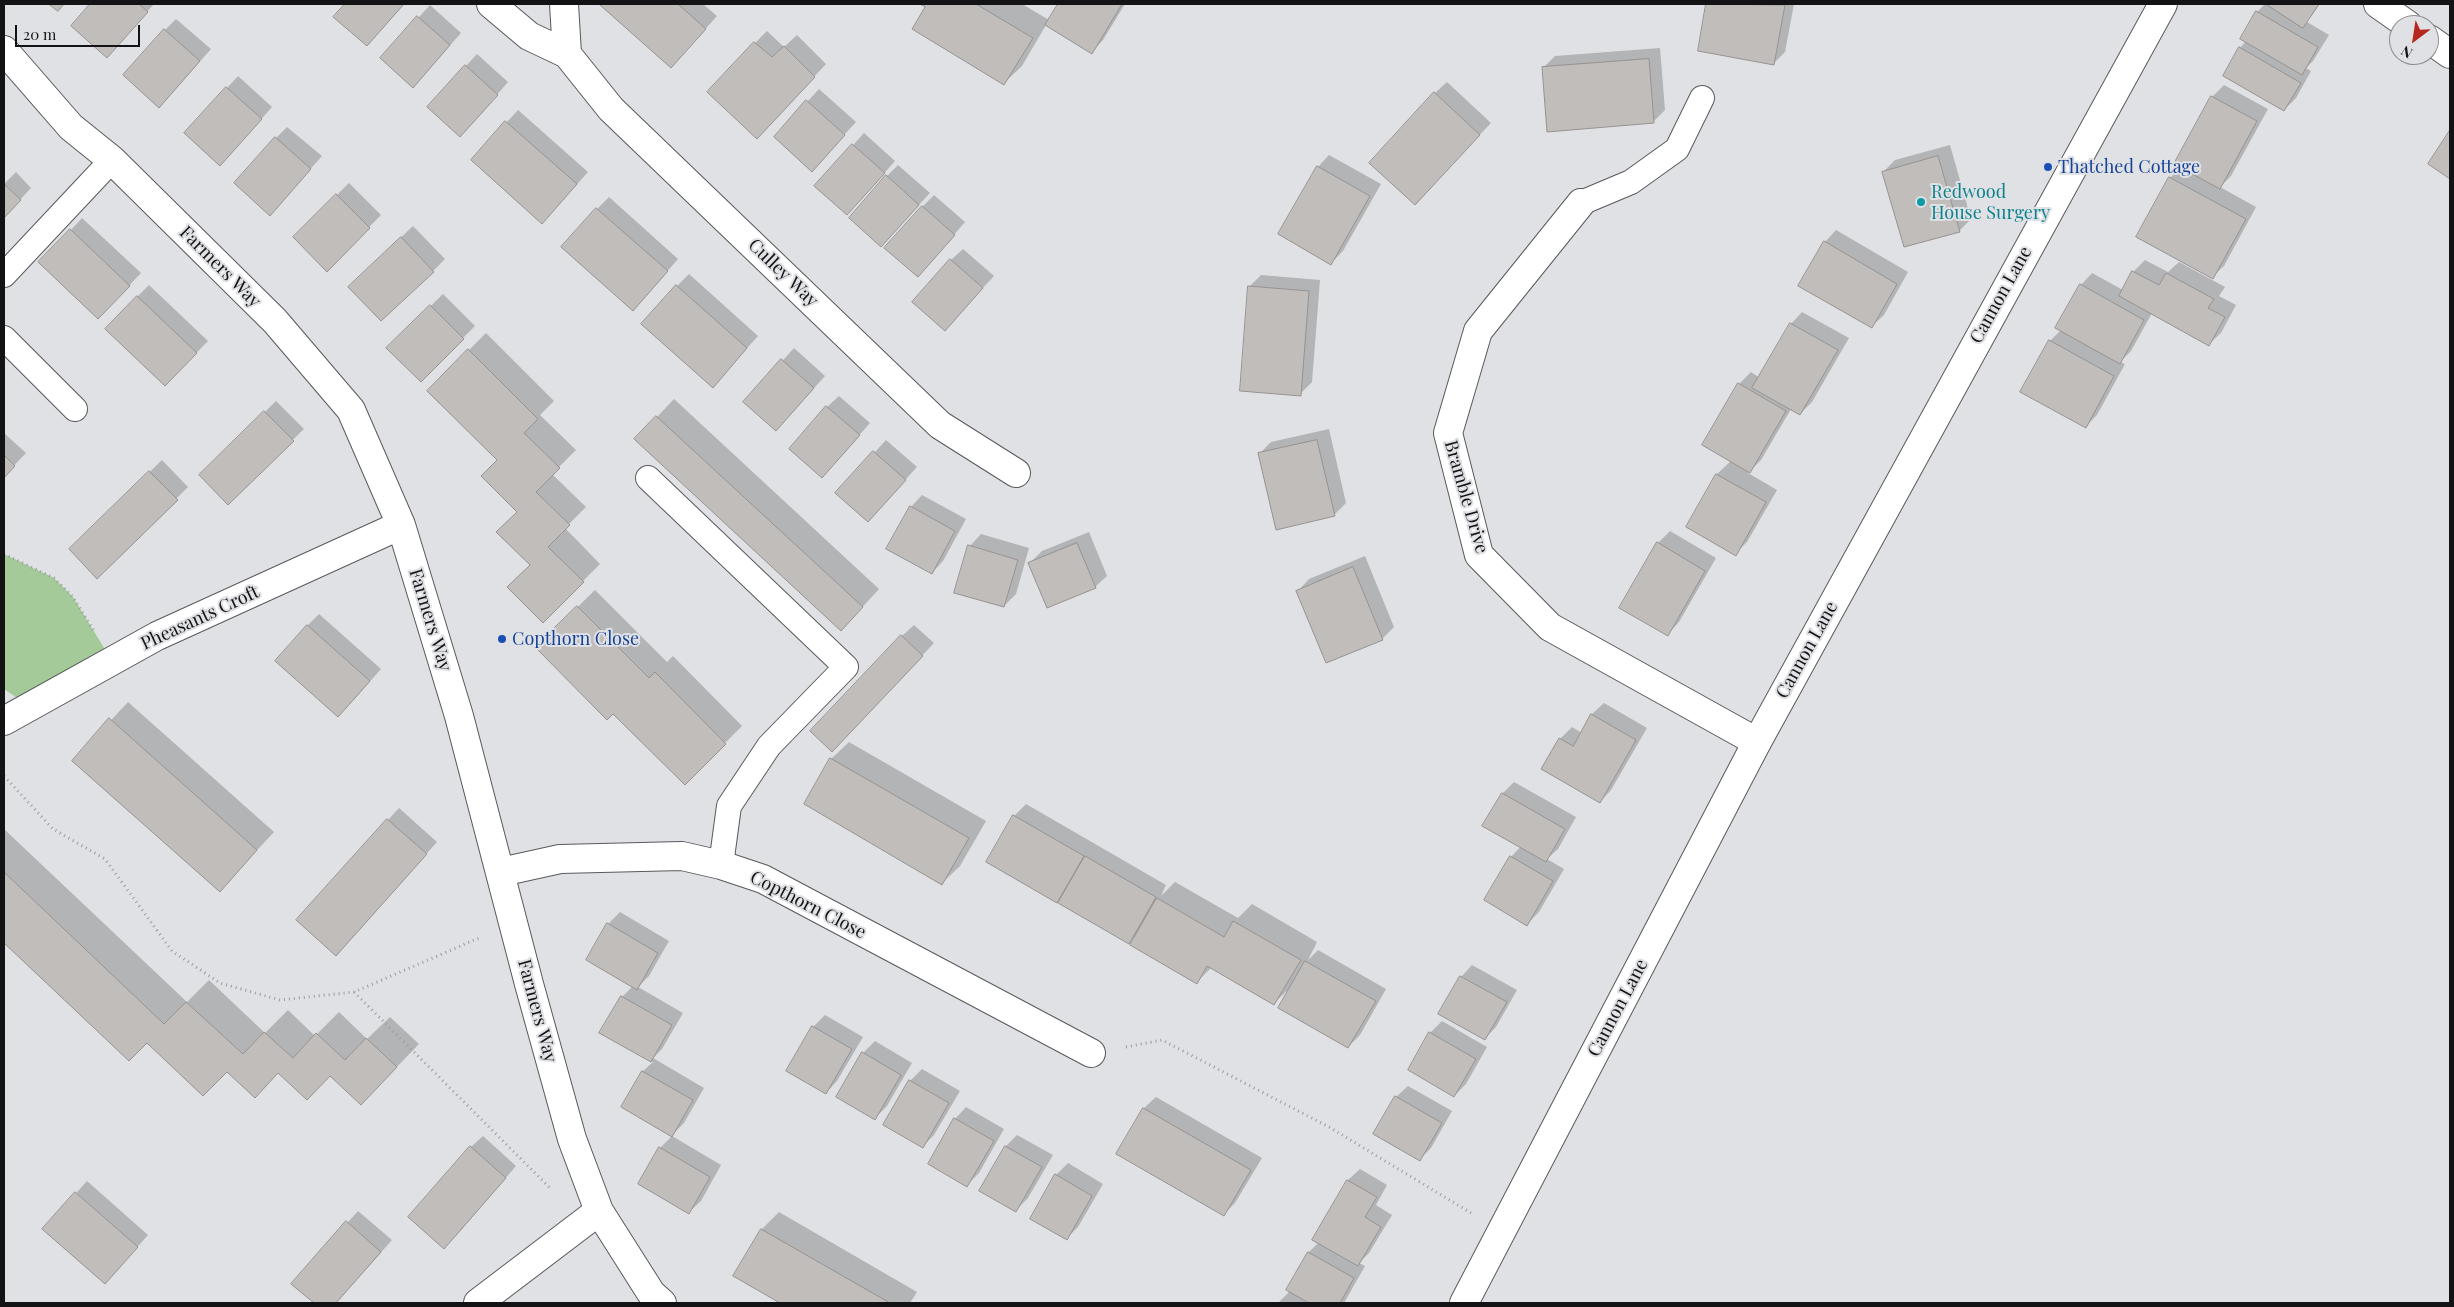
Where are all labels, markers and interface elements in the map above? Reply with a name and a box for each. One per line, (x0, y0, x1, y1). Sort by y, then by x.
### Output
scale bar (18, 15, 142, 47)
north arrow (2389, 15, 2439, 65)
text: 20 m (23, 24, 56, 44)
text: N (2397, 42, 2416, 63)
place label: Thatched Cottage (2058, 156, 2200, 178)
marker: Thatched Cottage (2042, 161, 2054, 173)
place label: Redwood House Surgery (1931, 181, 2050, 223)
marker: Redwood House Surgery (1915, 196, 1927, 208)
street label: Farmers Way (175, 222, 265, 312)
street label: Culley Way (744, 234, 822, 312)
street label: Cannon Lane (1966, 243, 2036, 347)
street label: Bramble Drive (1440, 438, 1492, 556)
street label: Farmers Way (404, 566, 456, 674)
street label: Pheasants Croft (137, 581, 263, 655)
street label: Cannon Lane (1772, 598, 1842, 702)
place label: Copthorn Close (512, 628, 639, 650)
marker: Copthorn Close (496, 633, 508, 645)
street label: Copthorn Close (746, 867, 870, 943)
street label: Cannon Lane (1583, 956, 1653, 1060)
street label: Farmers Way (513, 957, 561, 1065)

